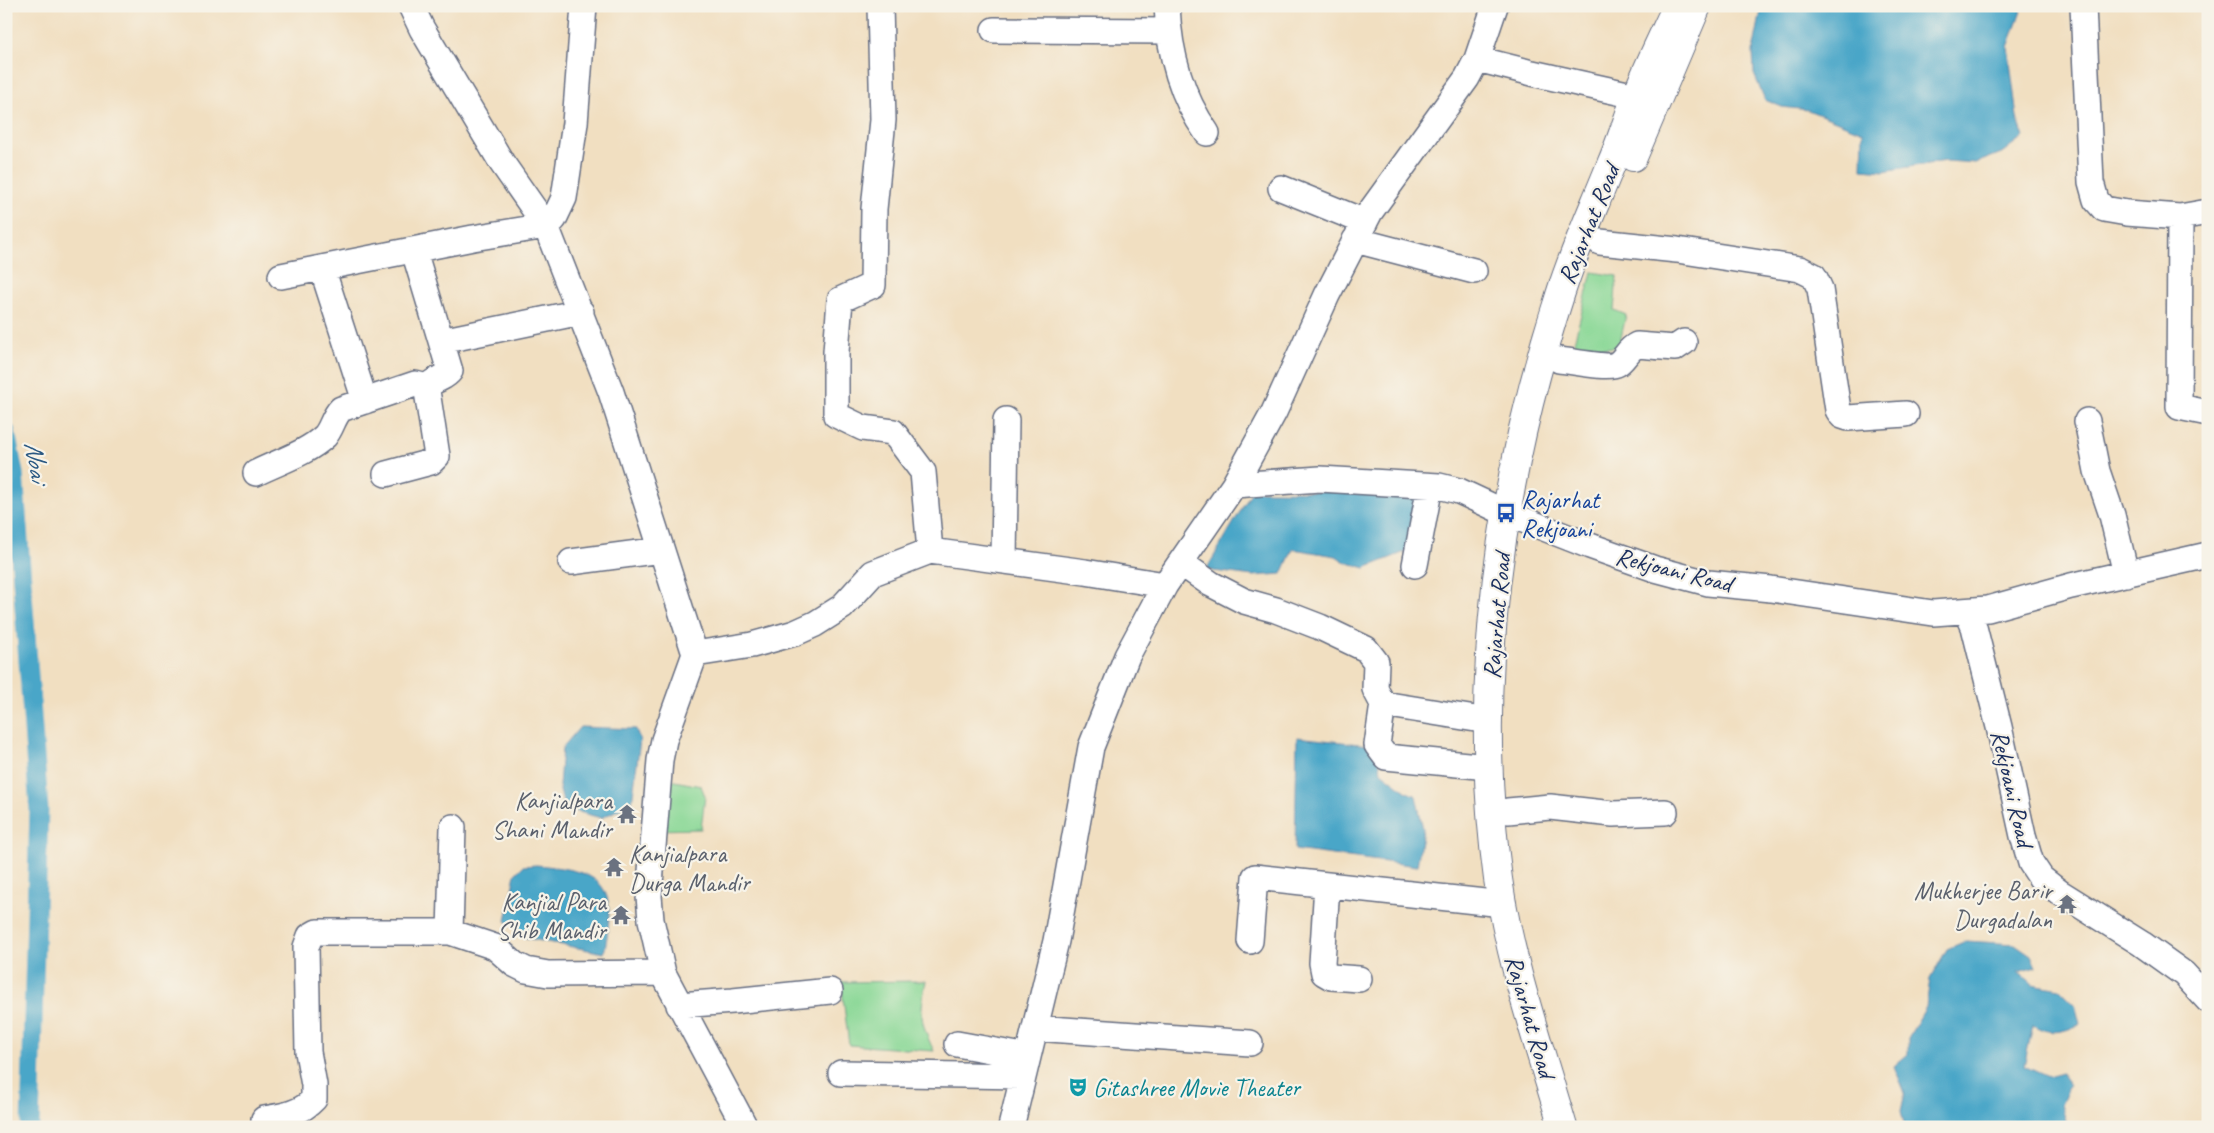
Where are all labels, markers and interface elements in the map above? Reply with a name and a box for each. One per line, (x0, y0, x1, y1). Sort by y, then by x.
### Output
street label: Rajarhat Road (1550, 156, 1629, 289)
water label: Noai (17, 439, 56, 489)
place label: Rajarhat Rekjoani (1521, 484, 1602, 545)
bus stop icon: Rajarhat Rekjoani (1495, 502, 1517, 524)
street label: Rekjoani Road (1612, 540, 1739, 601)
street label: Rajarhat Road (1476, 548, 1519, 680)
street label: Rekjoani Road (1983, 727, 2042, 854)
place label: Kanjialpara Shani Mandir (492, 785, 614, 846)
temple icon: Kanjialpara Shani Mandir (616, 803, 638, 825)
place label: Kanjialpara Durga Mandir (629, 838, 752, 899)
temple icon: Kanjialpara Durga Mandir (603, 856, 625, 878)
place label: Mukherjee Barir Durgadalan (1914, 875, 2054, 936)
place label: Kanjial Para Shib Mandir (497, 886, 608, 947)
temple icon: Mukherjee Barir Durgadalan (2056, 893, 2078, 915)
temple icon: Kanjial Para Shib Mandir (610, 904, 632, 926)
street label: Rajarhat Road (1497, 951, 1564, 1085)
place label: Gitashree Movie Theater (1093, 1072, 1302, 1104)
theatre icon: Gitashree Movie Theater (1067, 1076, 1089, 1098)

